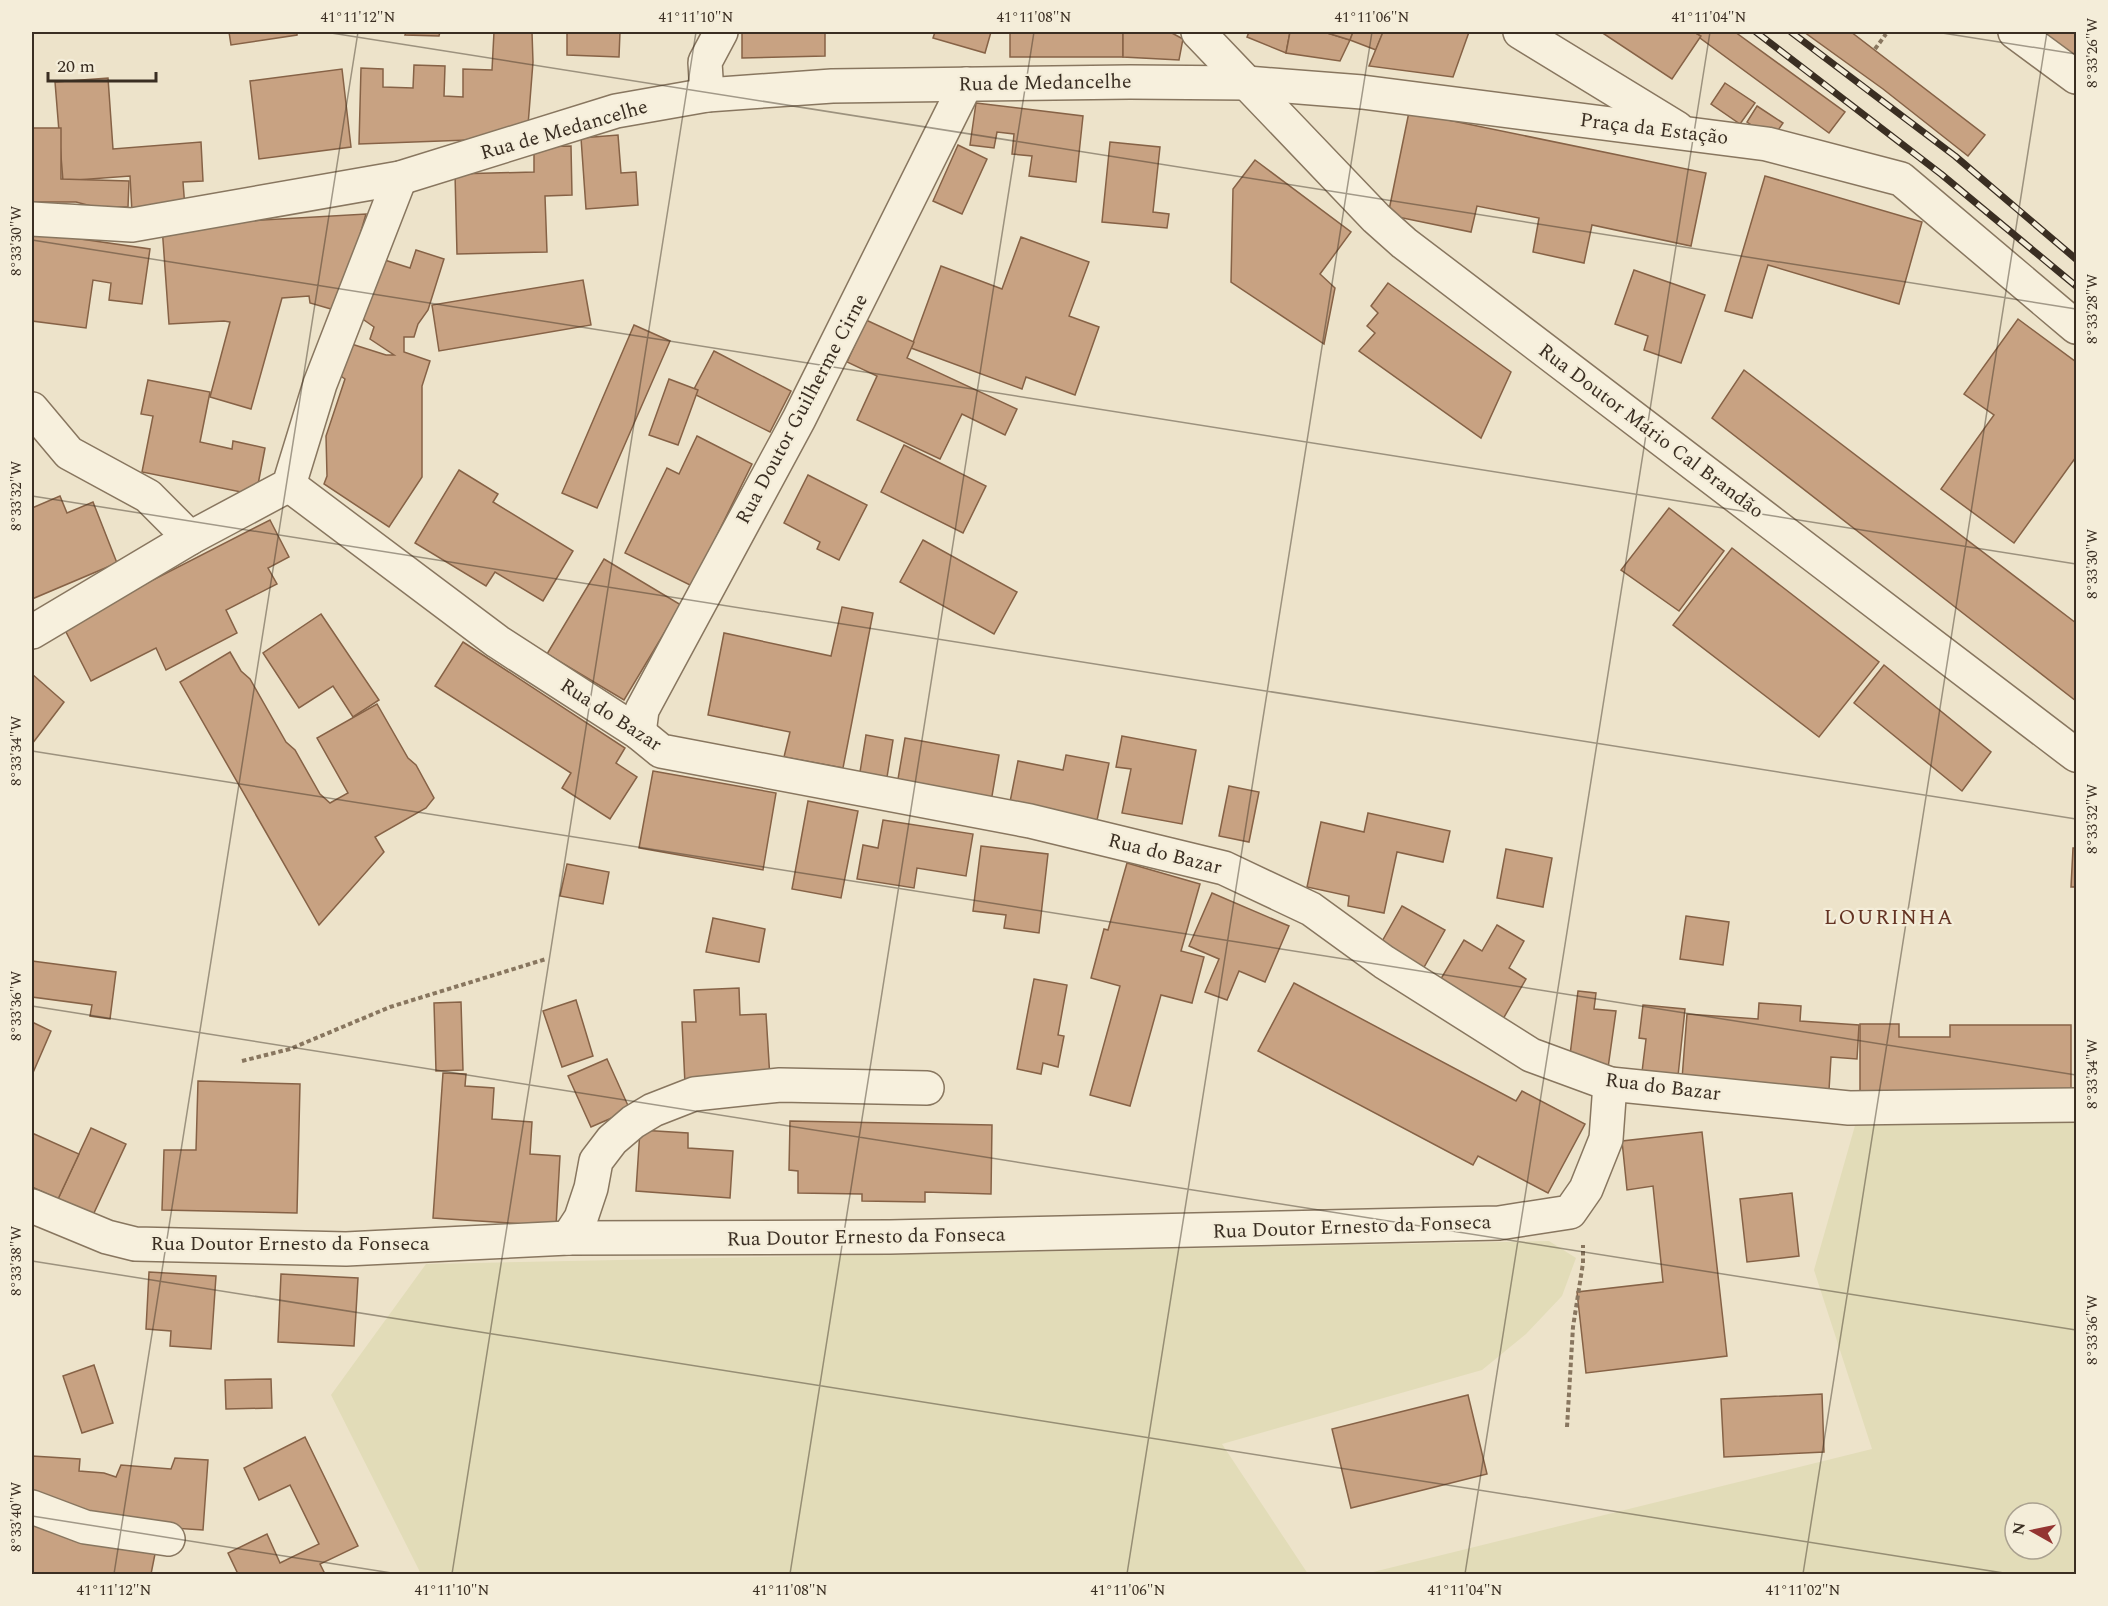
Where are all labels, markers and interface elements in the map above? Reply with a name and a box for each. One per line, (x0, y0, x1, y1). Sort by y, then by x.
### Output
text: 41°11'12"N (321, 6, 396, 29)
text: 41°11'10"N (659, 6, 734, 29)
text: 41°11'08"N (997, 6, 1072, 29)
text: 41°11'06"N (1335, 6, 1410, 29)
text: 41°11'04"N (1672, 6, 1747, 29)
text: 8°33'26"W (2081, 18, 2104, 88)
scale bar (48, 45, 156, 83)
text: 20 m (57, 53, 95, 80)
street label: Rua de Medancelhe (958, 66, 1132, 100)
street label: Rua de Medancelhe (477, 92, 651, 168)
street label: Praça da Estação (1578, 105, 1730, 153)
text: 8°33'30"W (5, 206, 28, 276)
text: 8°33'28"W (2081, 274, 2104, 344)
street label: Rua Doutor Guilherme Cirne (728, 288, 876, 530)
street label: Rua Doutor Mário Cal Brandão (1532, 336, 1770, 526)
text: 8°33'32"W (5, 461, 28, 531)
text: 8°33'30"W (2081, 529, 2104, 599)
street label: Rua do Bazar (554, 671, 668, 759)
text: 8°33'34"W (5, 716, 28, 786)
text: 8°33'32"W (2081, 784, 2104, 854)
street label: Rua do Bazar (1105, 825, 1225, 883)
district label: LOURINHA (1824, 902, 1954, 934)
text: 8°33'36"W (5, 971, 28, 1041)
text: 8°33'34"W (2081, 1039, 2104, 1109)
street label: Rua do Bazar (1603, 1065, 1723, 1109)
street label: Rua Doutor Ernesto da Fonseca (1212, 1207, 1492, 1247)
street label: Rua Doutor Ernesto da Fonseca (726, 1220, 1006, 1254)
text: 8°33'38"W (5, 1226, 28, 1296)
street label: Rua Doutor Ernesto da Fonseca (151, 1229, 430, 1259)
text: 8°33'36"W (2081, 1295, 2104, 1365)
text: 8°33'40"W (5, 1482, 28, 1552)
north arrow (2003, 1501, 2063, 1561)
text: N (2006, 1520, 2032, 1537)
text: 41°11'12"N (77, 1579, 152, 1602)
text: 41°11'10"N (415, 1579, 490, 1602)
text: 41°11'08"N (753, 1579, 828, 1602)
text: 41°11'06"N (1091, 1579, 1166, 1602)
text: 41°11'04"N (1428, 1579, 1503, 1602)
text: 41°11'02"N (1766, 1579, 1841, 1602)

